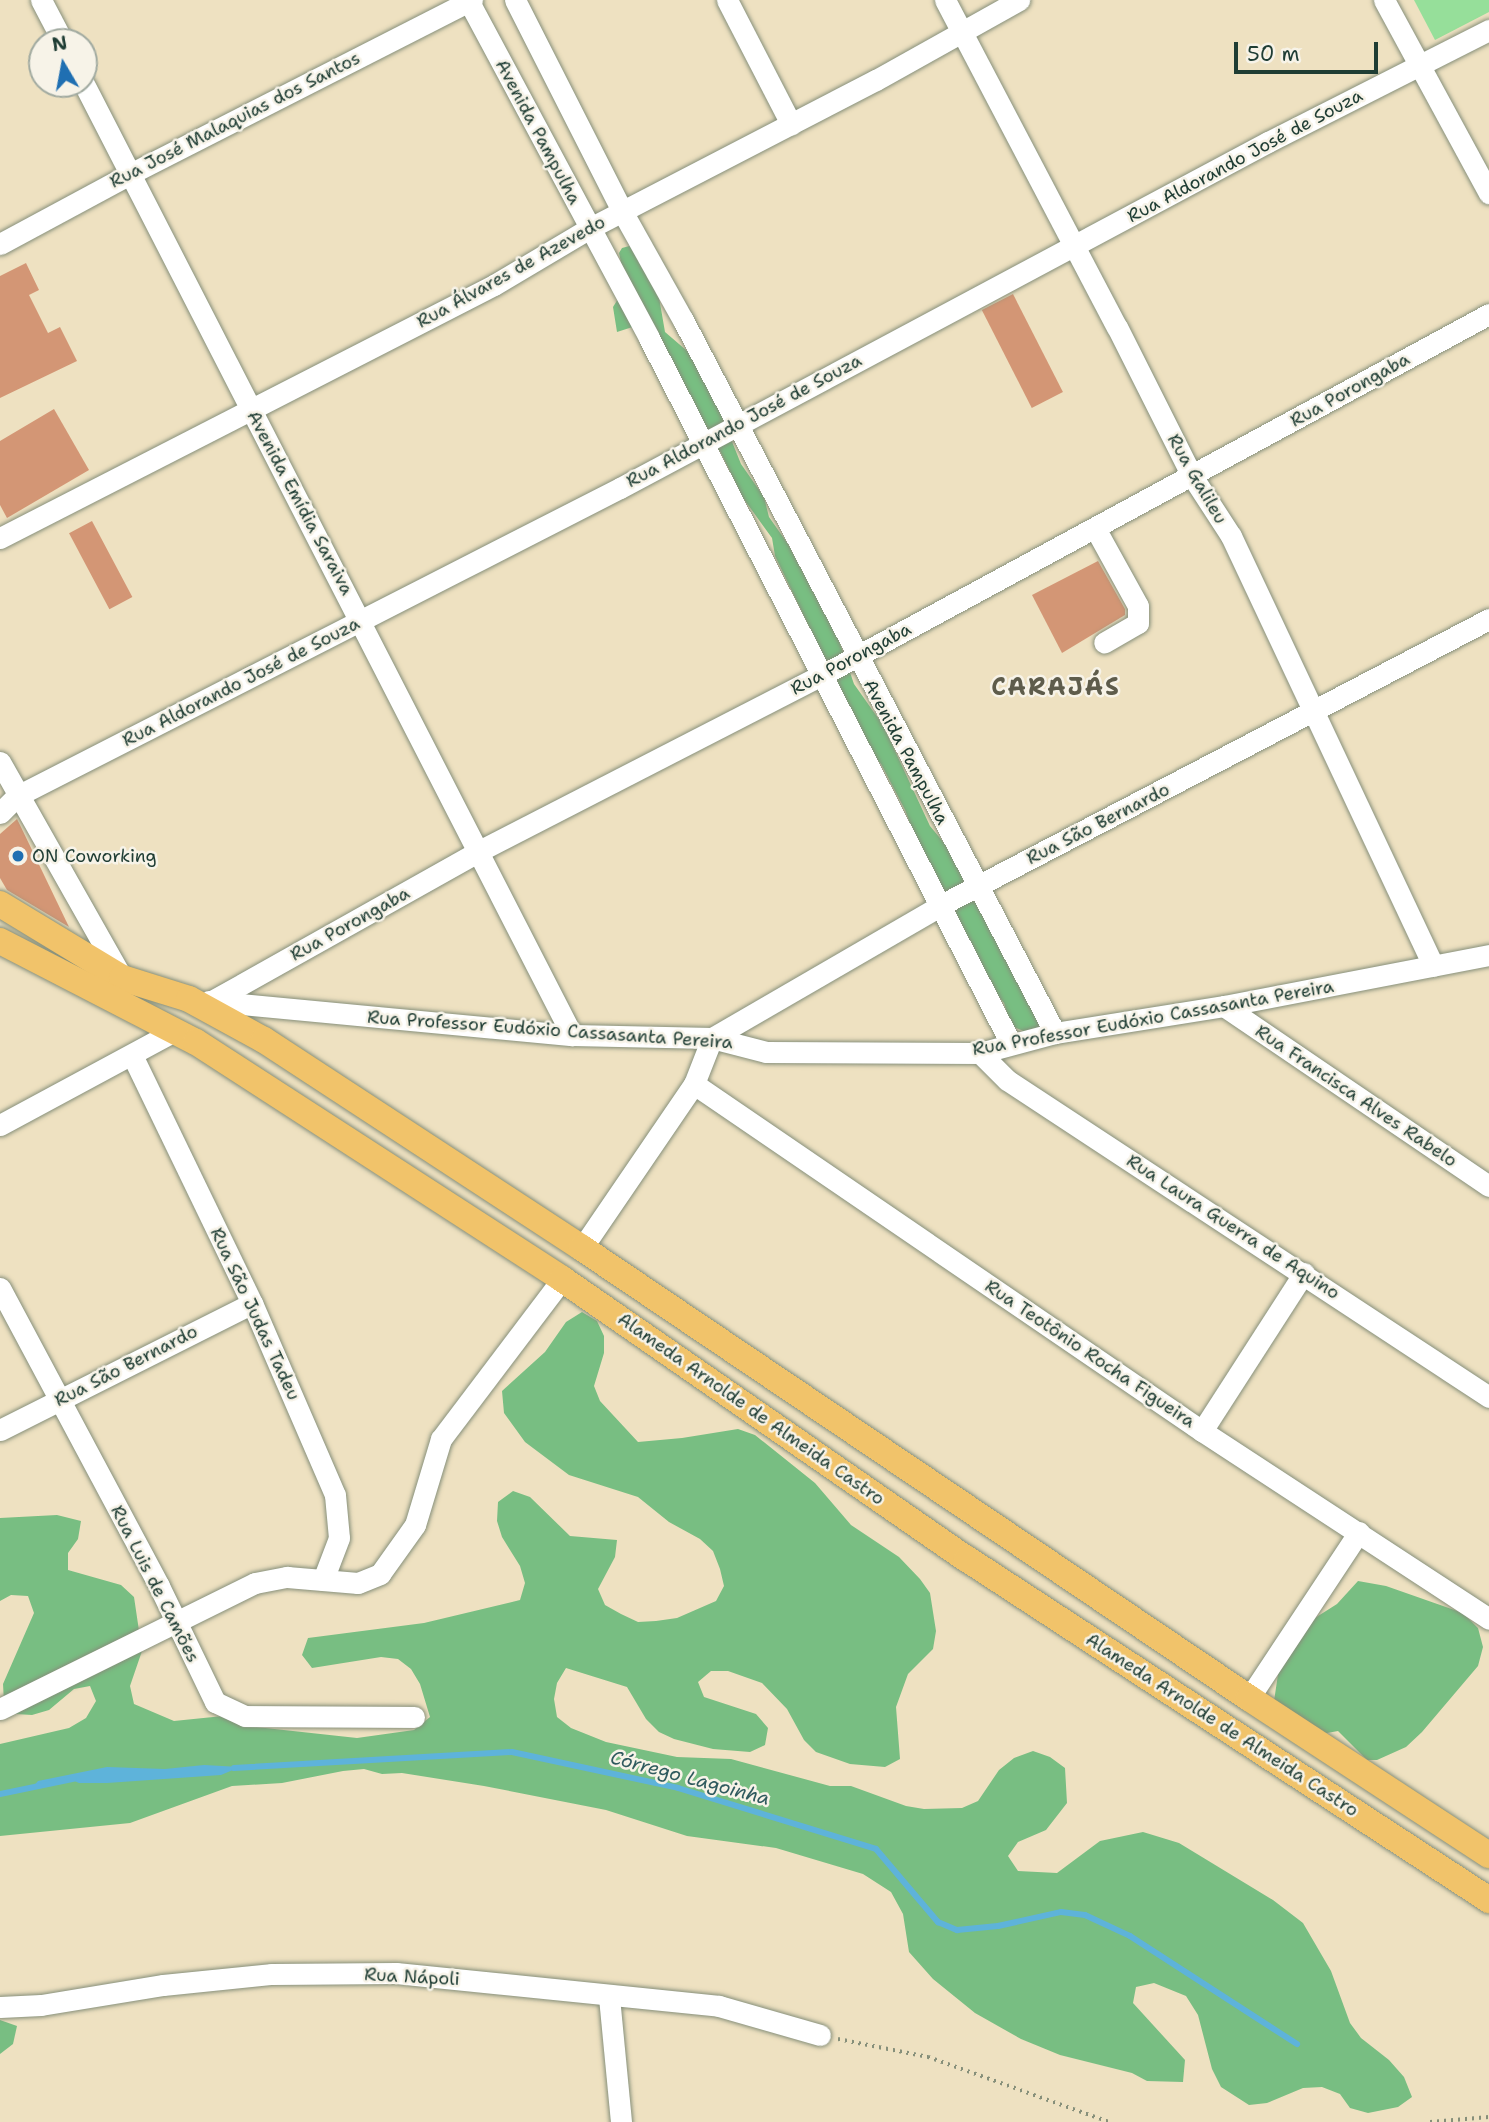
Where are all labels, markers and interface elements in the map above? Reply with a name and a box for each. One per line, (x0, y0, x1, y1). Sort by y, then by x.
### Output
north arrow (28, 28, 98, 98)
scale bar (1237, 28, 1380, 72)
text: N (50, 30, 69, 57)
text: 50 m (1247, 40, 1300, 68)
street label: Rua José Malaquias dos Santos (106, 47, 364, 193)
street label: Avenida Pampulha (491, 56, 585, 208)
street label: Rua Aldorando José de Souza (1124, 85, 1366, 227)
street label: Rua Álvares de Azevedo (413, 211, 609, 333)
street label: Rua Porongaba (1286, 348, 1414, 432)
street label: Rua Aldorando José de Souza (623, 350, 865, 492)
street label: Avenida Emídia Saraiva (242, 407, 358, 599)
street label: Rua Galileu (1163, 430, 1231, 528)
street label: Rua Aldorando José de Souza (119, 613, 363, 751)
street label: Rua Porongaba (787, 618, 915, 700)
district label: CARAJÁS (992, 674, 1120, 702)
street label: Avenida Pampulha (859, 676, 953, 828)
street label: Rua São Bernardo (1023, 779, 1173, 869)
place label: ON Coworking (32, 845, 157, 867)
marker: ON Coworking (10, 848, 26, 864)
street label: Rua Porongaba (286, 882, 414, 966)
street label: Rua Professor Eudóxio Cassasanta Pereira (971, 976, 1335, 1060)
street label: Rua Professor Eudóxio Cassasanta Pereira (367, 1006, 733, 1054)
street label: Rua Francisca Alves Rabelo (1251, 1020, 1461, 1172)
street label: Rua Laura Guerra de Aquino (1122, 1150, 1344, 1304)
street label: Rua São Judas Tadeu (206, 1224, 304, 1404)
street label: Rua Teotônio Rocha Figueira (981, 1275, 1199, 1433)
street label: Alameda Arnolde de Almeida Castro (613, 1308, 889, 1510)
street label: Rua São Bernardo (51, 1321, 201, 1411)
street label: Rua Luis de Camões (106, 1502, 204, 1666)
street label: Alameda Arnolde de Almeida Castro (1082, 1629, 1362, 1821)
water label: Córrego Lagoinha (608, 1746, 772, 1810)
street label: Rua Nápoli (364, 1964, 460, 1990)

